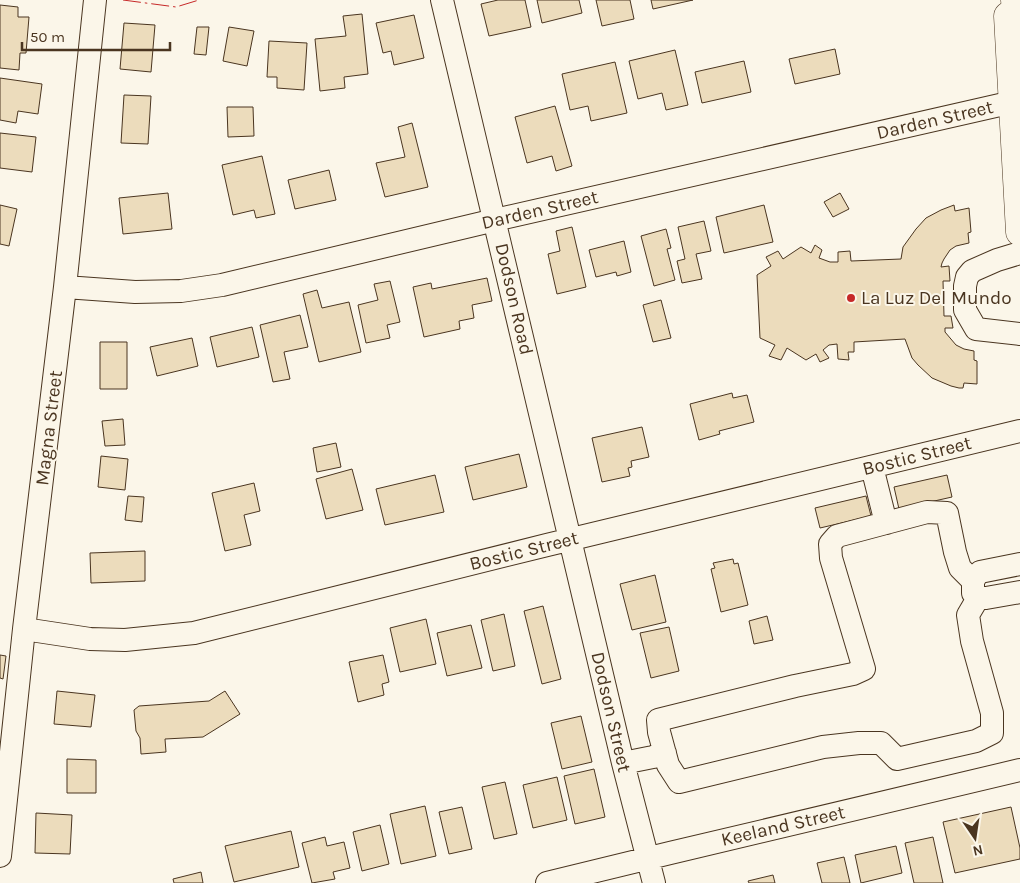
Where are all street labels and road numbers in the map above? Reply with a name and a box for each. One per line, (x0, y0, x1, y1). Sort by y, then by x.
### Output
street label: Darden Street (875, 96, 995, 144)
street label: Darden Street (480, 186, 600, 234)
street label: Dodson Road (490, 241, 538, 357)
street label: Magna Street (31, 369, 67, 487)
street label: Bostic Street (860, 432, 974, 480)
street label: Bostic Street (467, 527, 581, 575)
street label: Dodson Street (586, 650, 636, 774)
street label: Keeland Street (719, 801, 847, 851)

